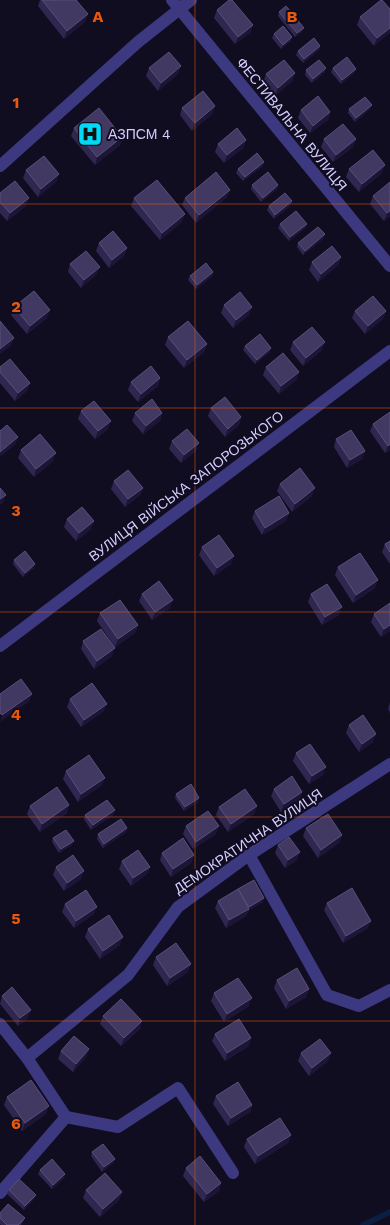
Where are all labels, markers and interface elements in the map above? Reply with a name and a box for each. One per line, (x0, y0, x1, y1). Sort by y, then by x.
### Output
text: A (93, 7, 104, 26)
text: B (287, 7, 298, 26)
street label: ФЕСТИВАЛЬНА ВУЛИЦЯ (233, 54, 351, 194)
text: 1 (13, 93, 19, 112)
hospital icon: АЗПСМ 4 (77, 121, 103, 147)
place label: АЗПСМ 4 (108, 126, 171, 142)
text: 2 (11, 297, 21, 316)
street label: ВУЛИЦЯ ВІЙСЬКА ЗАПОРОЗЬКОГО (85, 407, 286, 564)
text: 3 (11, 501, 21, 520)
text: 4 (11, 705, 21, 724)
street label: ДЕМОКРАТИЧНА ВУЛИЦЯ (171, 785, 325, 897)
text: 5 (11, 909, 21, 928)
text: 6 (11, 1114, 21, 1133)

